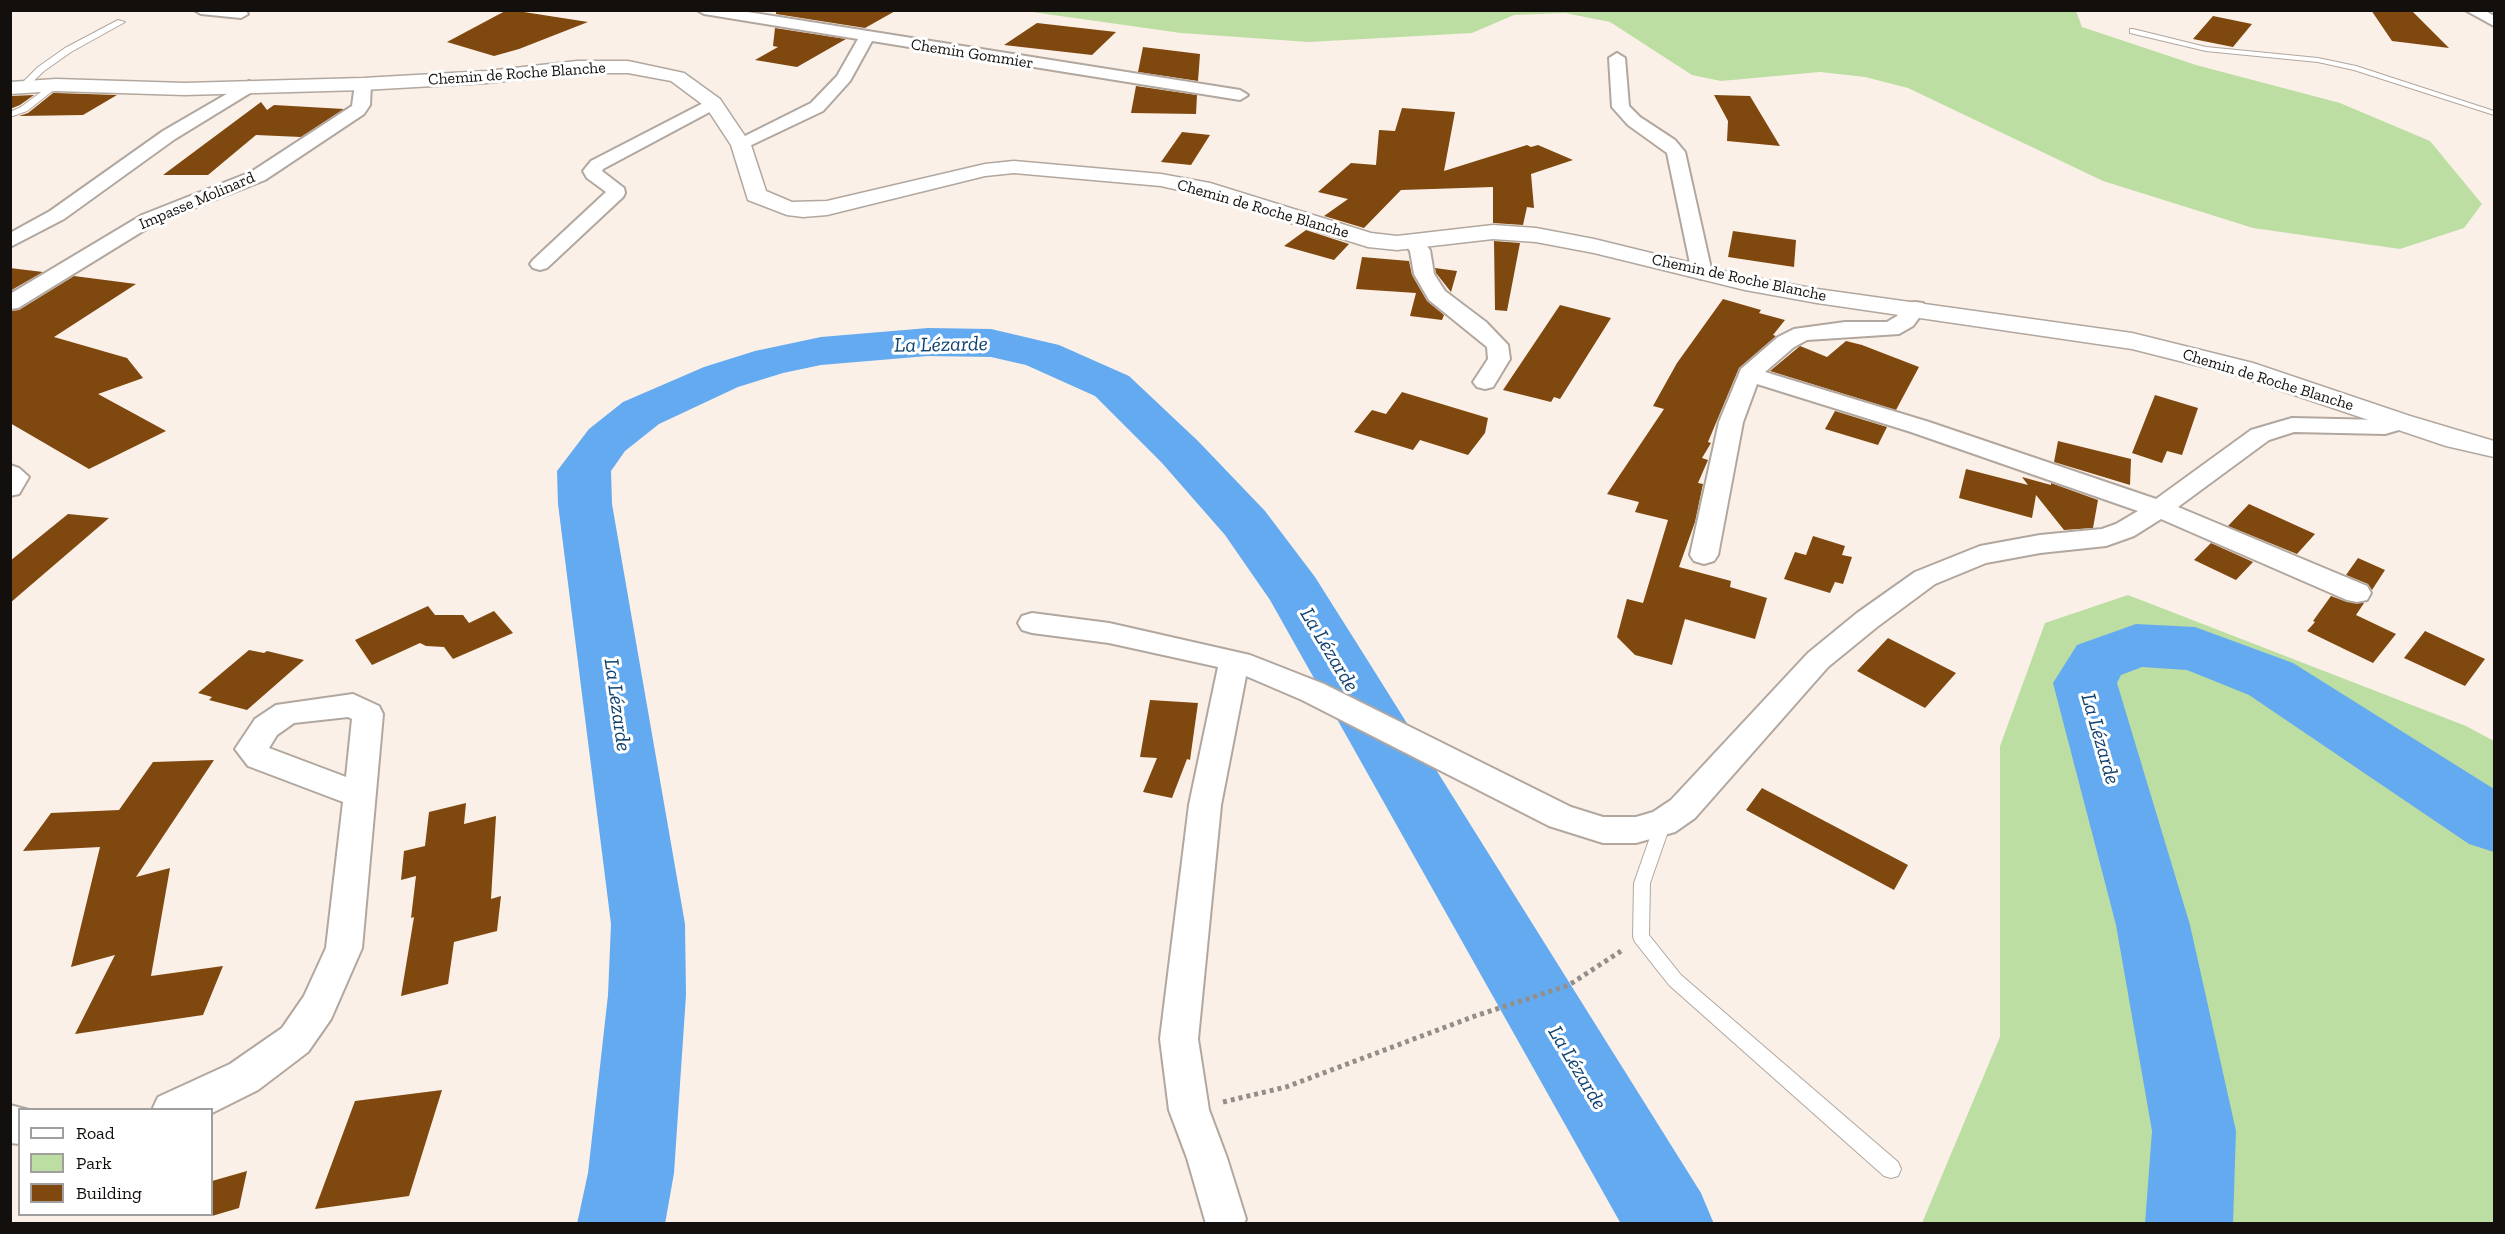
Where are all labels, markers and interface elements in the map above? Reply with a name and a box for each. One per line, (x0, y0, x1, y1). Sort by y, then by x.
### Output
street label: Chemin Gommier (910, 35, 1034, 73)
street label: Chemin de Roche Blanche (428, 58, 606, 90)
street label: Impasse Molinard (136, 168, 258, 234)
street label: Chemin de Roche Blanche (1175, 175, 1351, 243)
street label: Chemin de Roche Blanche (1650, 250, 1828, 306)
water label: La Lézarde (894, 332, 988, 358)
street label: Chemin de Roche Blanche (2180, 345, 2356, 415)
water label: La Lézarde (1294, 603, 1364, 697)
water label: La Lézarde (598, 657, 636, 753)
water label: La Lézarde (2075, 691, 2125, 787)
water label: La Lézarde (1542, 1021, 1612, 1115)
legend (18, 1108, 213, 1216)
text: Road (76, 1122, 115, 1144)
text: Park (76, 1152, 112, 1174)
text: Building (76, 1182, 142, 1204)

